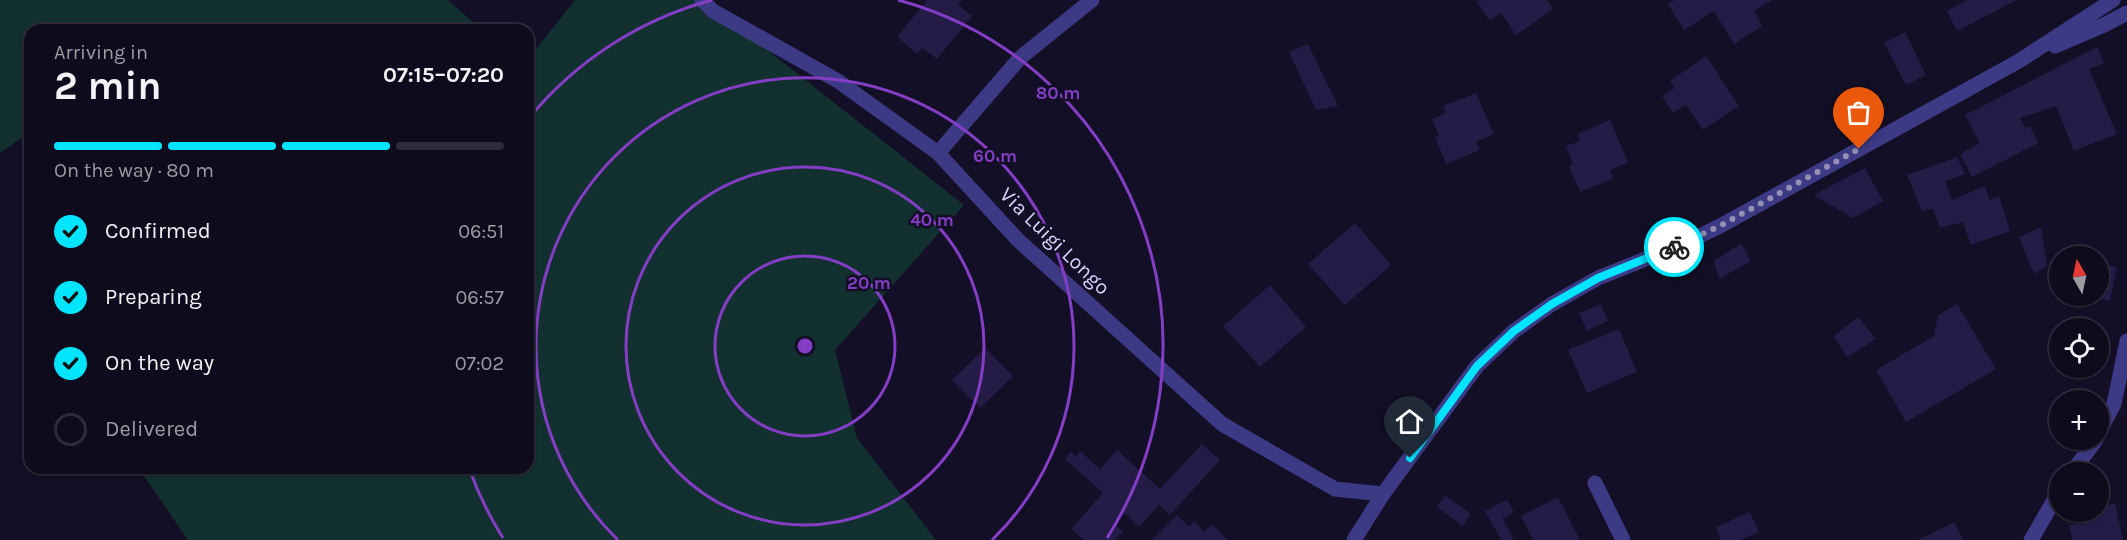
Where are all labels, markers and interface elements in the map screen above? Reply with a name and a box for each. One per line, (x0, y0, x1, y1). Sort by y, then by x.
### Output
text: Arriving in (54, 41, 148, 64)
text: 07:15–07:20 (383, 62, 504, 88)
text: 2 min (54, 63, 162, 109)
text: 80 m (1036, 82, 1080, 104)
pin (1833, 87, 1884, 149)
icon: bag (1842, 96, 1875, 129)
text: 60 m (973, 145, 1017, 167)
text: On the way · 80 m (54, 159, 214, 182)
street label: Via Luigi Longo (995, 182, 1115, 300)
text: 40 m (910, 209, 954, 231)
icon: check (54, 215, 87, 248)
courier (1644, 217, 1704, 277)
text: Confirmed (105, 218, 211, 244)
text: 06:51 (458, 220, 504, 243)
icon: bike (1658, 231, 1691, 264)
north arrow (2049, 246, 2109, 306)
map controls (2049, 246, 2109, 522)
text: 20 m (847, 272, 891, 294)
icon: check (54, 281, 87, 314)
text: Preparing (105, 284, 202, 310)
text: 06:57 (455, 286, 504, 309)
button: locate (2049, 318, 2109, 378)
centre of rings (795, 336, 815, 356)
icon: check (54, 347, 87, 380)
text: On the way (105, 350, 214, 376)
text: 07:02 (455, 352, 504, 375)
button: + (2049, 390, 2109, 450)
pin (1384, 396, 1435, 458)
icon: home (1393, 405, 1426, 438)
text: Delivered (105, 416, 198, 442)
button: − (2049, 462, 2109, 522)

